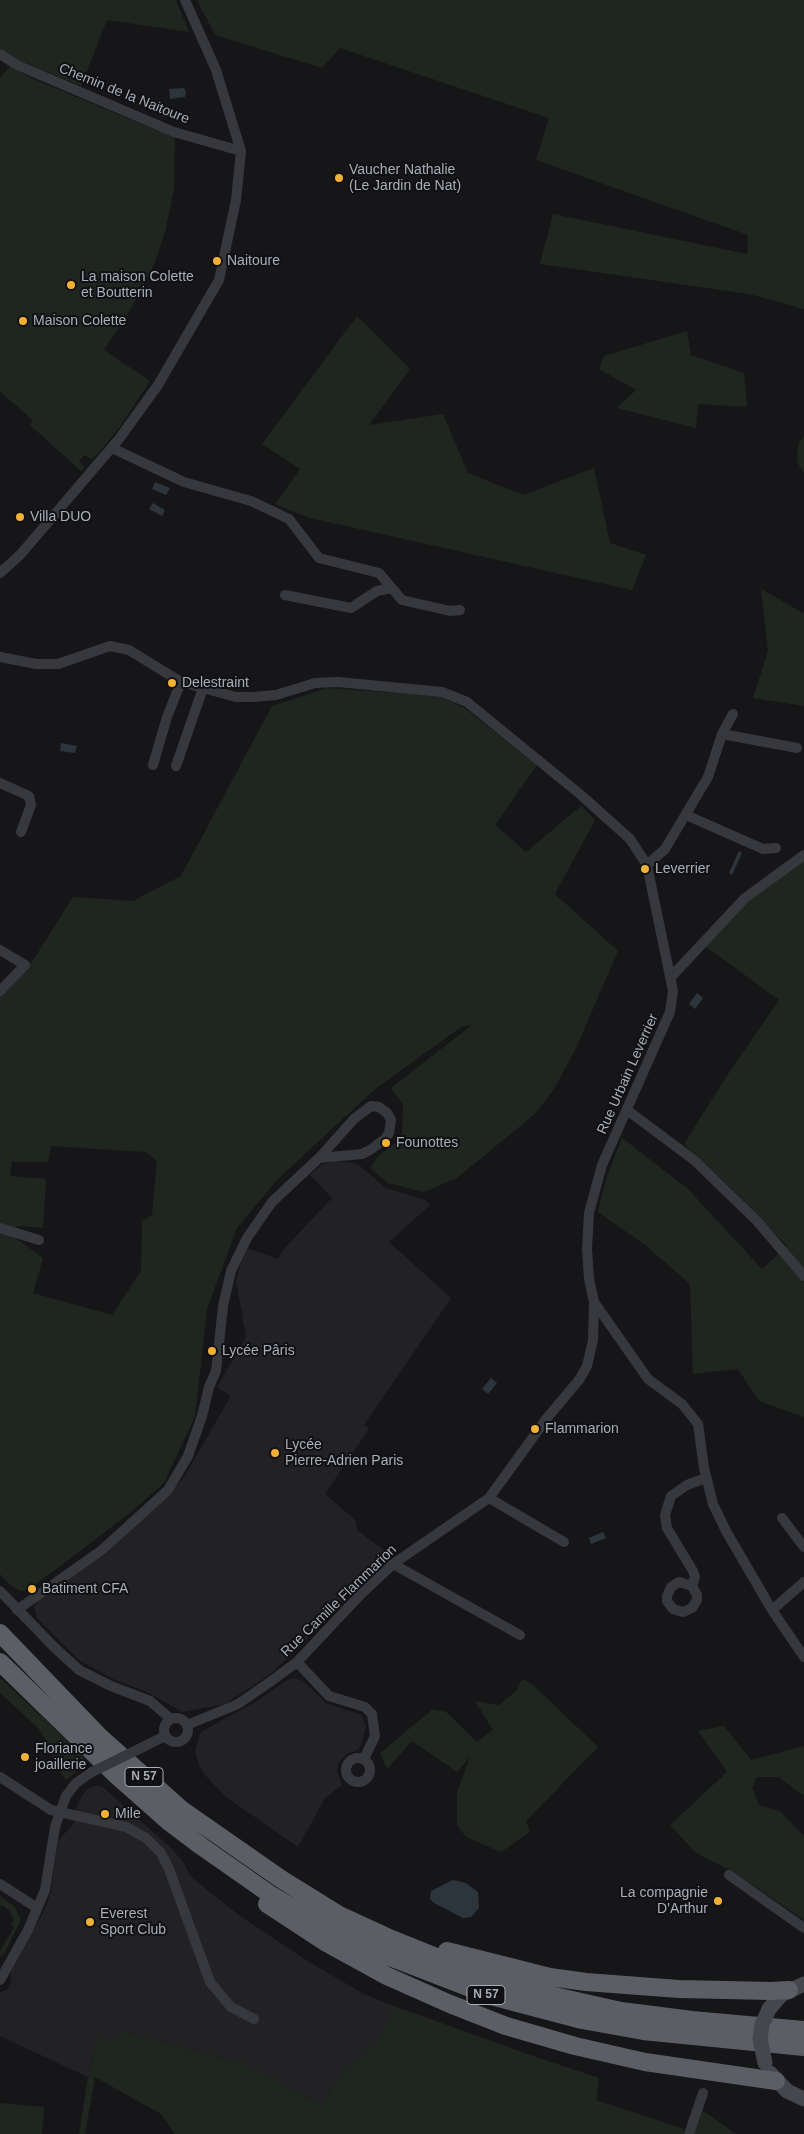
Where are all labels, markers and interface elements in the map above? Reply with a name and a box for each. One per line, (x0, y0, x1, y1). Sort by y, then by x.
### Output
street label: Chemin de la Naitoure (56, 60, 192, 128)
place label: Vaucher Nathalie (Le Jardin de Nat) (349, 162, 461, 194)
marker: Vaucher Nathalie (Le Jardin de Nat) (333, 172, 345, 184)
place label: Naitoure (227, 253, 280, 269)
marker: Naitoure (211, 255, 223, 267)
place label: La maison Colette et Boutterin (81, 269, 194, 302)
marker: La maison Colette et Boutterin (65, 279, 77, 291)
place label: Maison Colette (33, 313, 126, 329)
marker: Maison Colette (17, 315, 29, 327)
place label: Villa DUO (30, 509, 91, 525)
marker: Villa DUO (14, 511, 26, 523)
place label: Delestraint (182, 675, 249, 691)
marker: Delestraint (166, 677, 178, 689)
place label: Leverrier (655, 861, 710, 877)
marker: Leverrier (639, 863, 651, 875)
street label: Rue Urbain Leverrier (594, 1011, 662, 1137)
place label: Founottes (396, 1135, 458, 1151)
marker: Founottes (380, 1137, 392, 1149)
place label: Lycée Pâris (222, 1343, 295, 1359)
marker: Lycée Pâris (206, 1345, 218, 1357)
place label: Flammarion (545, 1421, 619, 1437)
marker: Flammarion (529, 1423, 541, 1435)
place label: Lycée Pierre-Adrien Paris (285, 1437, 403, 1470)
marker: Lycée Pierre-Adrien Paris (269, 1447, 281, 1459)
street label: Rue Camille Flammarion (278, 1541, 400, 1661)
place label: Batiment CFA (42, 1581, 128, 1597)
marker: Batiment CFA (26, 1583, 38, 1595)
place label: Floriance joaillerie (35, 1741, 93, 1774)
marker: Floriance joaillerie (19, 1751, 31, 1763)
road number: N 57 (125, 1768, 163, 1786)
place label: Mile (115, 1806, 141, 1822)
marker: Mile (99, 1808, 111, 1820)
place label: La compagnie D'Arthur (620, 1885, 708, 1918)
marker: La compagnie D'Arthur (712, 1895, 724, 1907)
place label: Everest Sport Club (100, 1906, 166, 1938)
marker: Everest Sport Club (84, 1916, 96, 1928)
road number: N 57 (467, 1986, 505, 2004)

